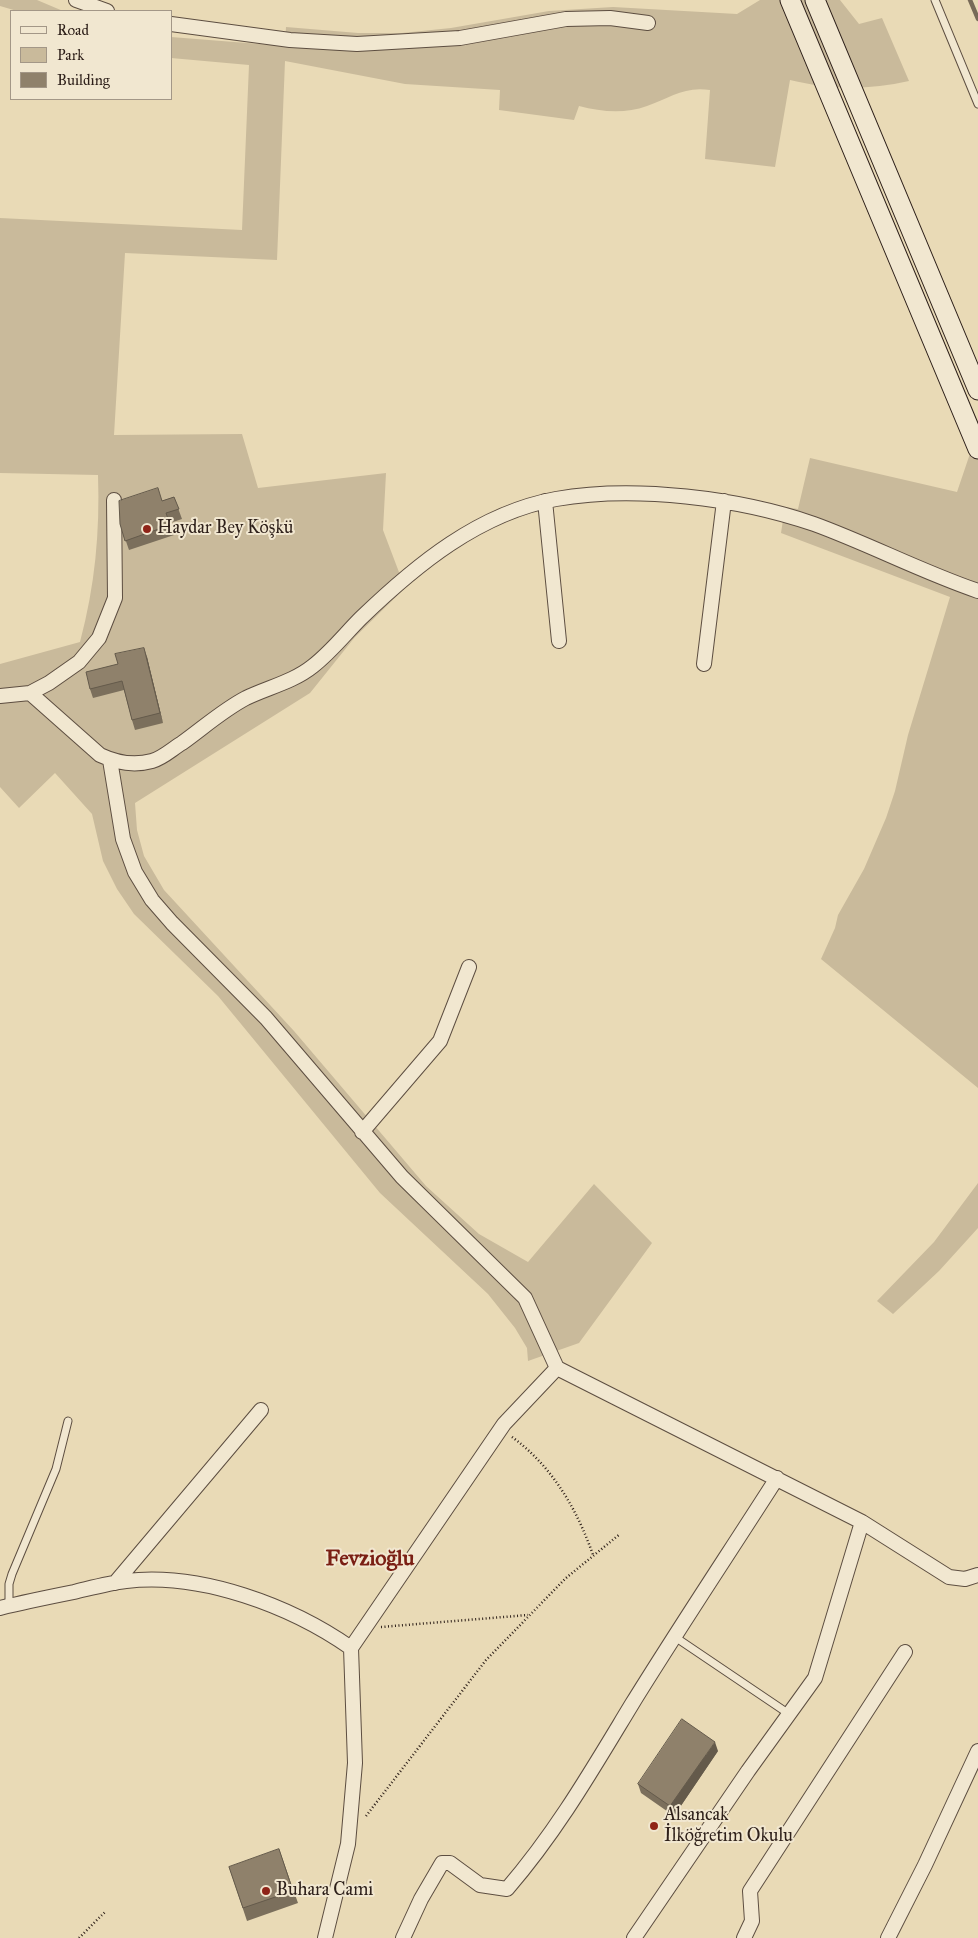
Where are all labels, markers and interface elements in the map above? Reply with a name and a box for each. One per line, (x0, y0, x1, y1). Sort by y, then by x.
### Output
legend (10, 10, 172, 100)
text: Road (57, 21, 89, 39)
text: Park (57, 46, 84, 64)
text: Building (57, 71, 110, 89)
place label: Haydar Bey Köşkü (157, 518, 293, 540)
marker: Haydar Bey Köşkü (141, 523, 153, 535)
district label: Fevzioğlu (326, 1547, 414, 1573)
place label: Alsancak İlköğretim Okulu (664, 1805, 793, 1848)
marker: Alsancak İlköğretim Okulu (648, 1820, 660, 1832)
place label: Buhara Cami (276, 1880, 373, 1902)
marker: Buhara Cami (260, 1885, 272, 1897)

